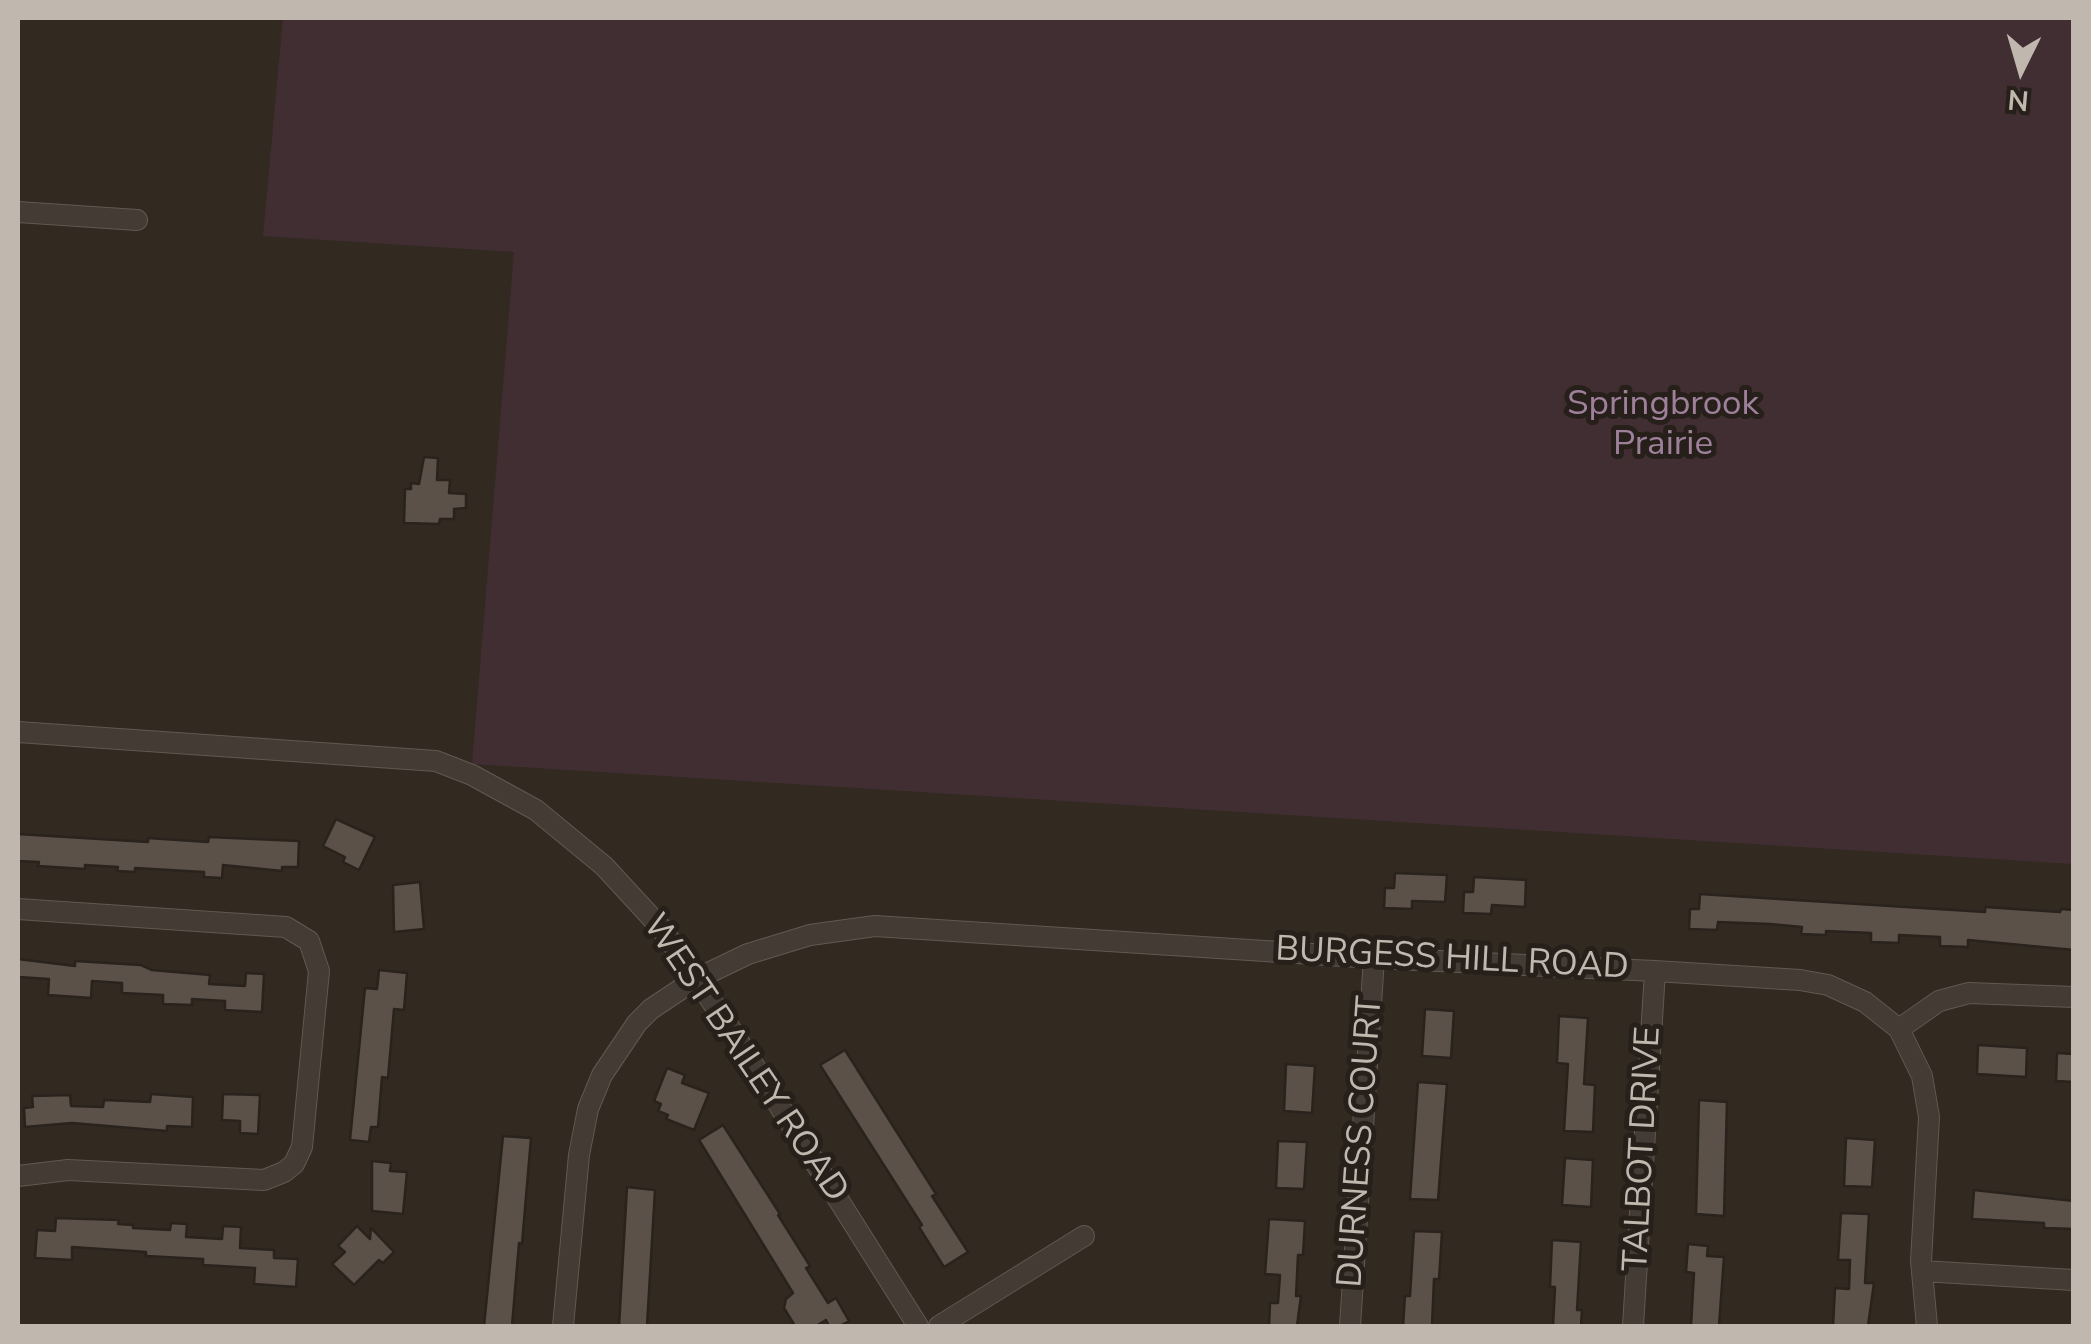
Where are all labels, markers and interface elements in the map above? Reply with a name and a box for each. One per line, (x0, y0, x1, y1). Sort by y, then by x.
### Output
north arrow (1971, 20, 2071, 120)
text: N (2006, 80, 2030, 120)
park label: Springbrook Prairie (1567, 385, 1759, 467)
street label: WEST BAILEY ROAD (632, 907, 856, 1211)
street label: BURGESS HILL ROAD (1274, 930, 1630, 990)
street label: DURNESS COURT (1331, 995, 1393, 1289)
street label: TALBOT DRIVE (1617, 1026, 1671, 1272)

